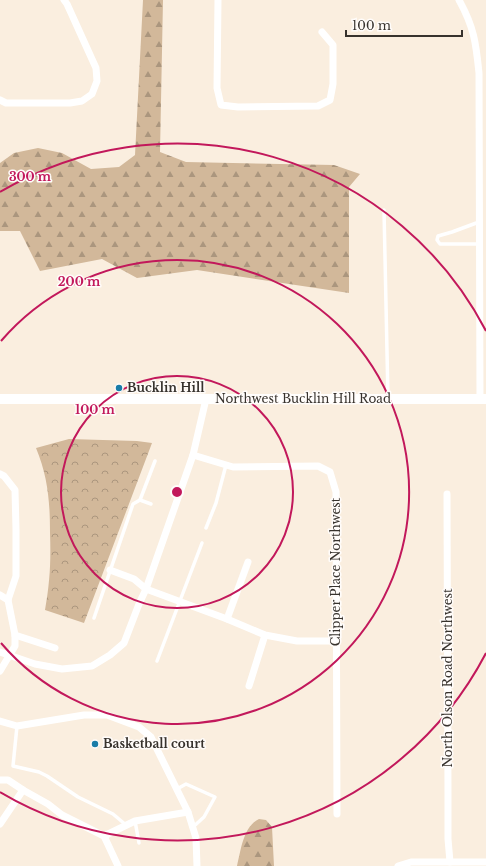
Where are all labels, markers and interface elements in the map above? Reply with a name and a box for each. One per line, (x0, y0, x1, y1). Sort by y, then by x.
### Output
scale bar (346, 12, 462, 38)
text: 100 m (352, 18, 391, 33)
text: 300 m (9, 169, 52, 184)
text: 200 m (58, 274, 101, 289)
place label: Bucklin Hill (127, 380, 205, 395)
marker: Bucklin Hill (114, 383, 124, 393)
street label: Northwest Bucklin Hill Road (215, 391, 391, 406)
text: 100 m (75, 402, 116, 417)
centre of rings (170, 485, 184, 499)
street label: Clipper Place Northwest (328, 497, 343, 646)
street label: North Olson Road Northwest (440, 588, 455, 768)
place label: Basketball court (103, 736, 205, 751)
marker: Basketball court (90, 739, 100, 749)

